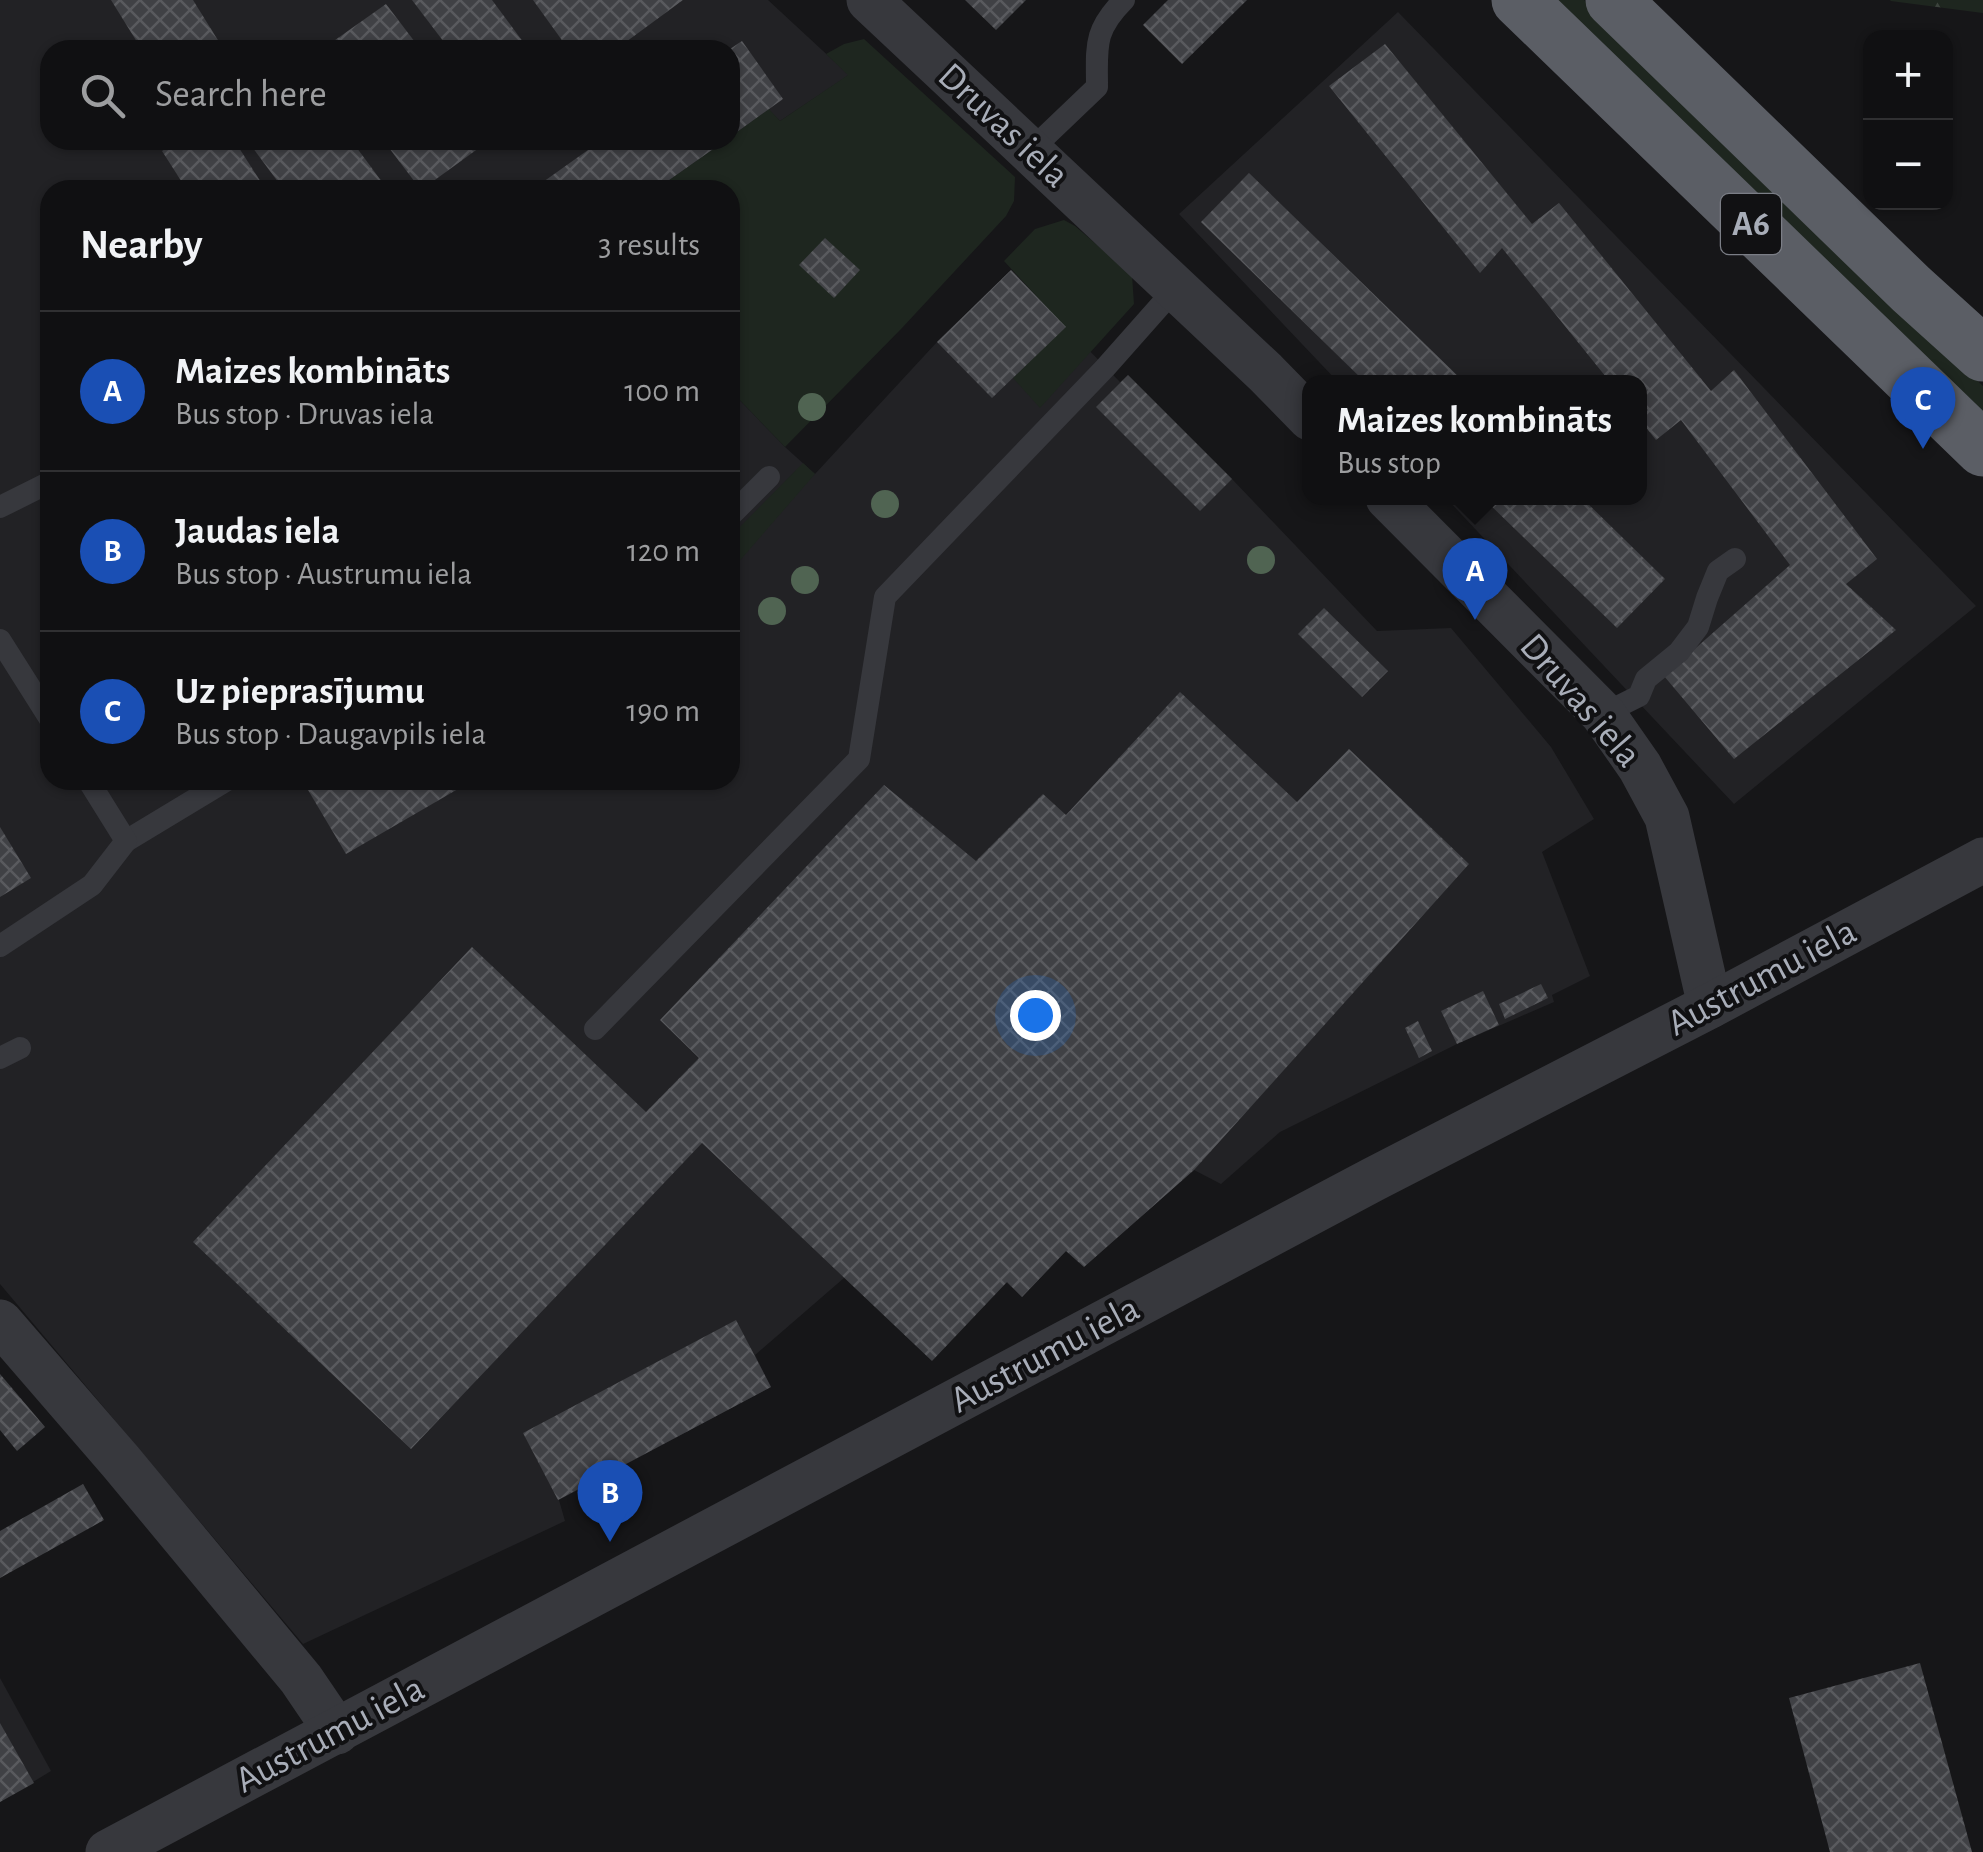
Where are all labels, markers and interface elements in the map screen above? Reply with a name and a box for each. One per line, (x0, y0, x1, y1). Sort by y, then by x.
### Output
map controls (1863, 30, 1953, 210)
button: + (1863, 30, 1953, 120)
search box (40, 40, 740, 150)
street label: Druvas iela (931, 57, 1075, 195)
icon: search (75, 68, 130, 123)
text: Search here (155, 76, 327, 114)
button: − (1863, 120, 1953, 210)
road number: A6 (1721, 194, 1781, 254)
text: Nearby (80, 224, 203, 266)
text: 3 results (598, 229, 700, 261)
text: Maizes kombināts (175, 353, 450, 391)
pin: C (1890, 366, 1956, 449)
text: A (103, 375, 122, 407)
text: 100 m (624, 375, 700, 407)
popup (1302, 375, 1647, 505)
text: Bus stop · Druvas iela (175, 398, 434, 430)
text: Maizes kombināts (1337, 402, 1612, 440)
text: Bus stop (1337, 447, 1441, 479)
text: Jaudas iela (175, 513, 340, 551)
text: B (103, 535, 122, 567)
text: 120 m (627, 535, 700, 567)
pin: A (1442, 538, 1508, 620)
text: Bus stop · Austrumu iela (175, 558, 472, 590)
street label: Druvas iela (1512, 627, 1648, 775)
text: Uz pieprasījumu (175, 673, 425, 711)
text: C (104, 695, 121, 727)
text: 190 m (626, 695, 700, 727)
text: Bus stop · Daugavpils iela (175, 718, 486, 750)
street label: Austrumu iela (1661, 912, 1863, 1044)
your location (1010, 990, 1061, 1041)
street label: Austrumu iela (944, 1289, 1146, 1421)
pin: B (578, 1460, 642, 1542)
street label: Austrumu iela (229, 1669, 431, 1801)

